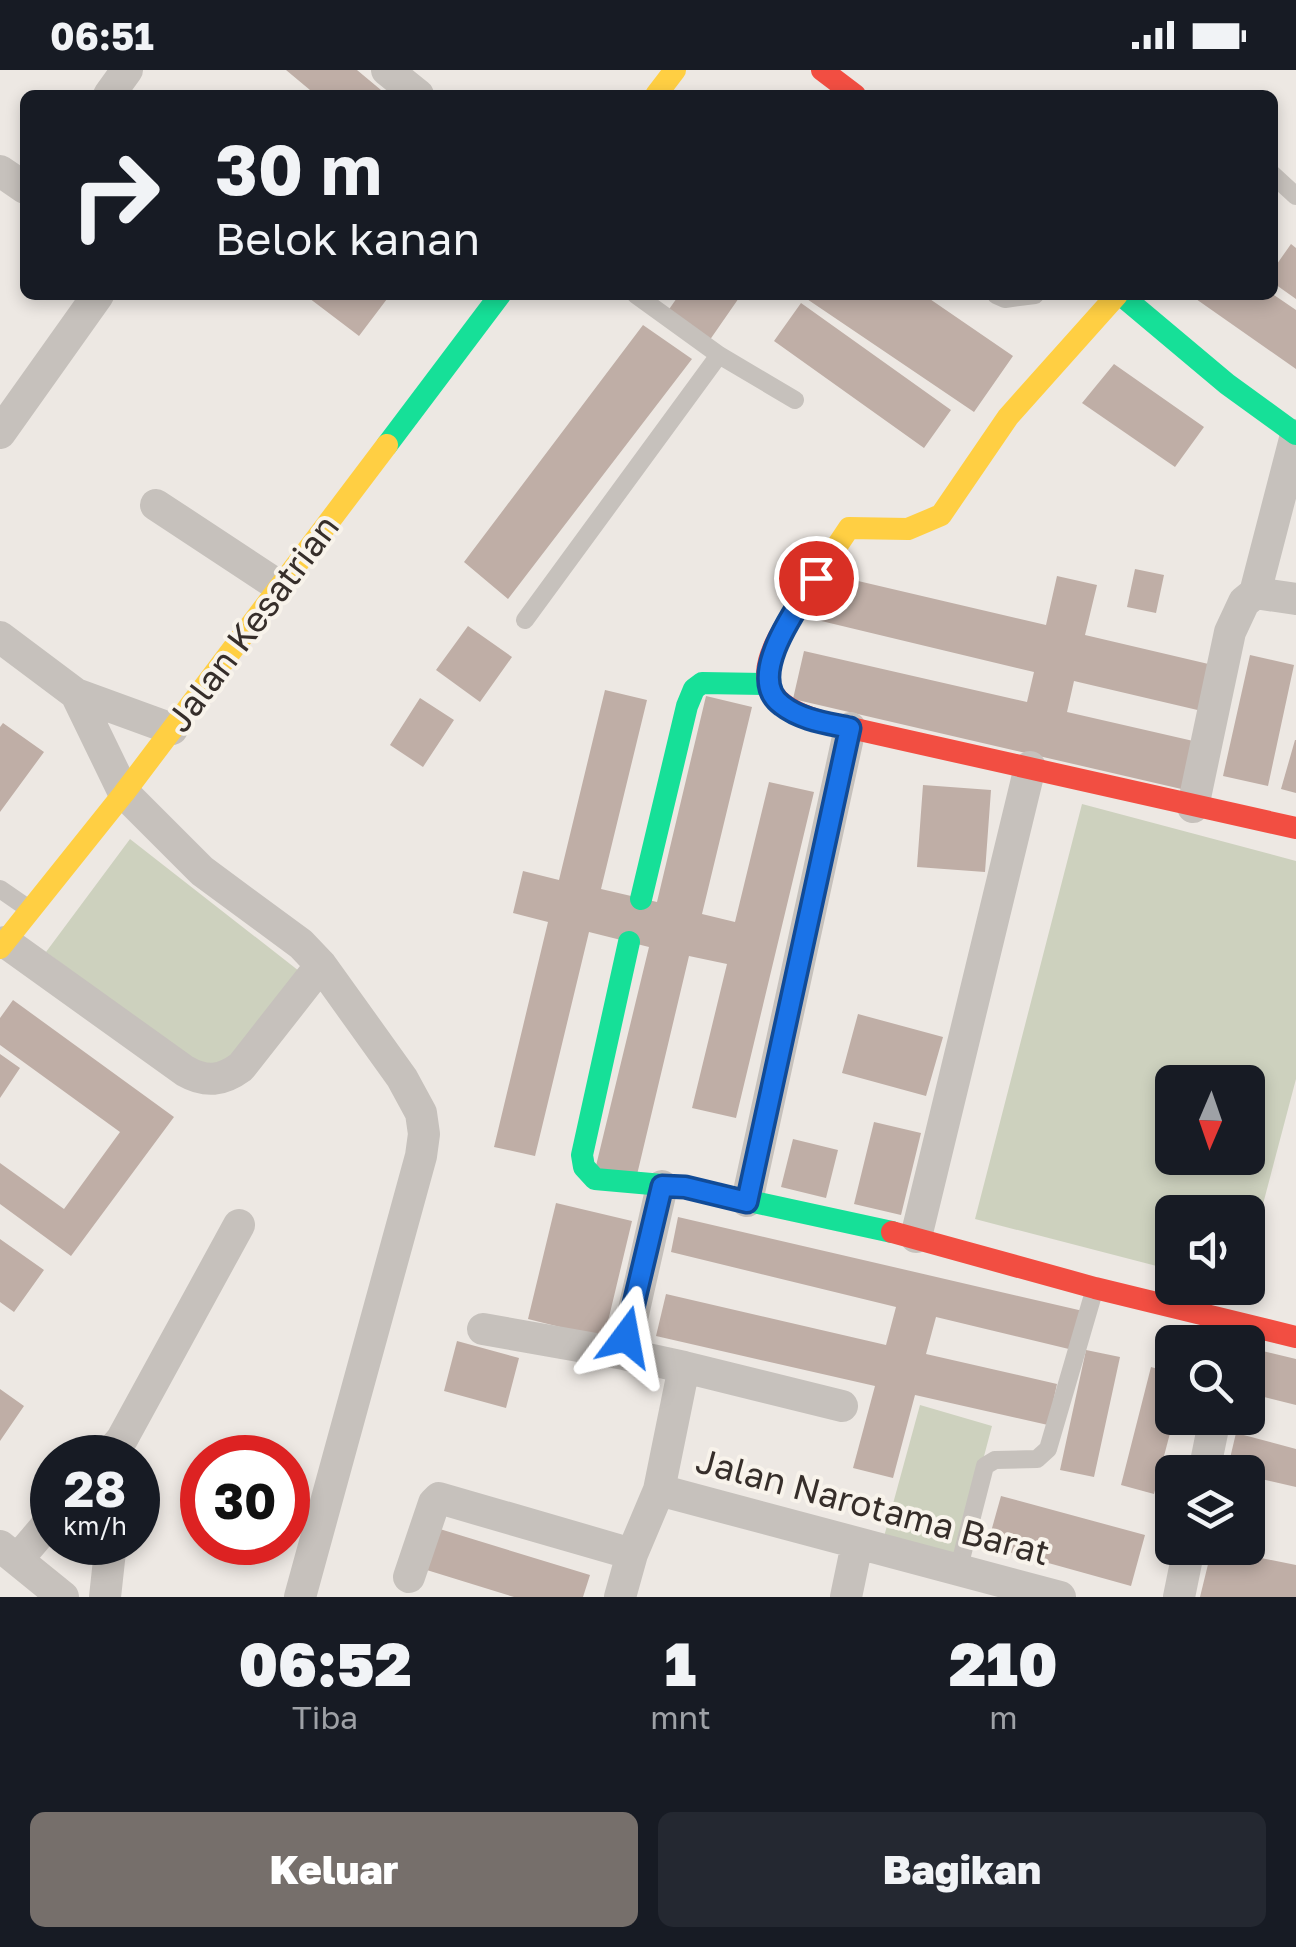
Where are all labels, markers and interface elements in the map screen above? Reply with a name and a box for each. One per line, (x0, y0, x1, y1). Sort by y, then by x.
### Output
text: 06:51 (50, 13, 154, 58)
text: 30 m (215, 126, 382, 210)
icon: right (50, 130, 180, 260)
text: Belok kanan (215, 211, 480, 265)
street label: Jalan Kesatrian (157, 506, 347, 740)
pin (774, 536, 859, 621)
icon: arrive (789, 551, 844, 606)
north arrow (1155, 1065, 1265, 1175)
map controls (1155, 1065, 1265, 1565)
button: sound (1155, 1195, 1265, 1305)
position arrow (574, 1285, 678, 1389)
button: search (1155, 1325, 1265, 1435)
speed limit sign: 30 (180, 1435, 310, 1565)
street label: Jalan Narotama Barat (692, 1439, 1054, 1573)
button: layers (1155, 1455, 1265, 1565)
text: 28 (64, 1458, 126, 1518)
text: km/h (63, 1510, 127, 1541)
text: 06:52 (238, 1627, 412, 1699)
text: 1 (665, 1627, 696, 1699)
text: 210 (949, 1627, 1058, 1699)
text: Tiba (292, 1698, 358, 1736)
text: mnt (650, 1698, 711, 1736)
text: m (989, 1698, 1018, 1736)
button: Keluar (30, 1812, 638, 1927)
button: Bagikan (658, 1812, 1266, 1927)

